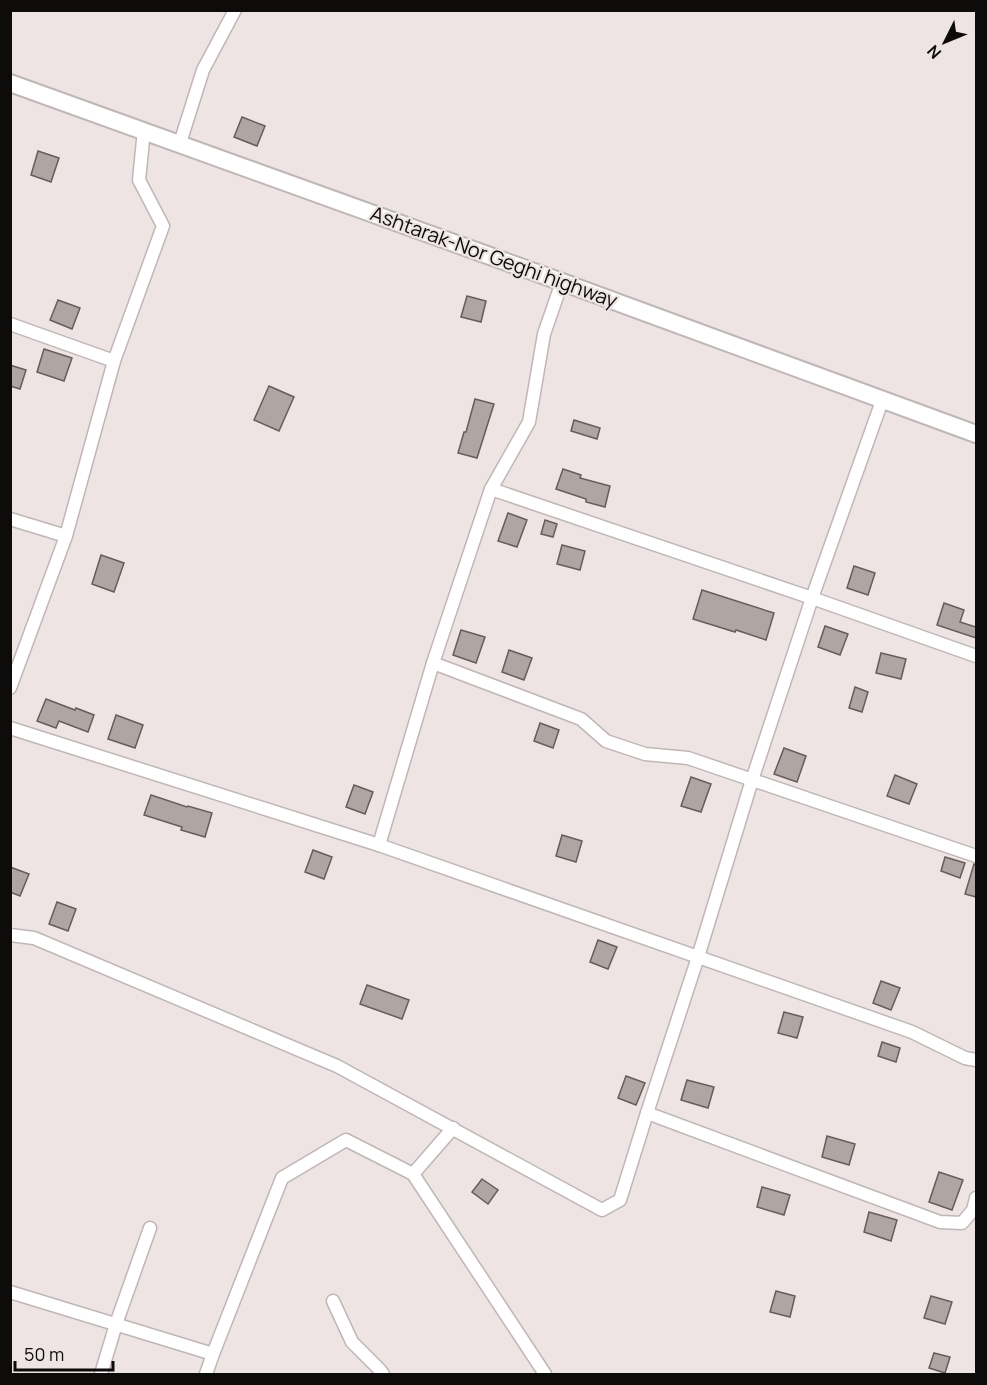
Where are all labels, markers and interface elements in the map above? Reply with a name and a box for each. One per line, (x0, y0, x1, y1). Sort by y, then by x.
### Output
north arrow (915, 12, 975, 72)
text: N (922, 41, 946, 64)
street label: Ashtarak-Nor Geghi highway (367, 199, 622, 314)
scale bar (15, 1334, 112, 1372)
text: 50 m (24, 1342, 64, 1366)

